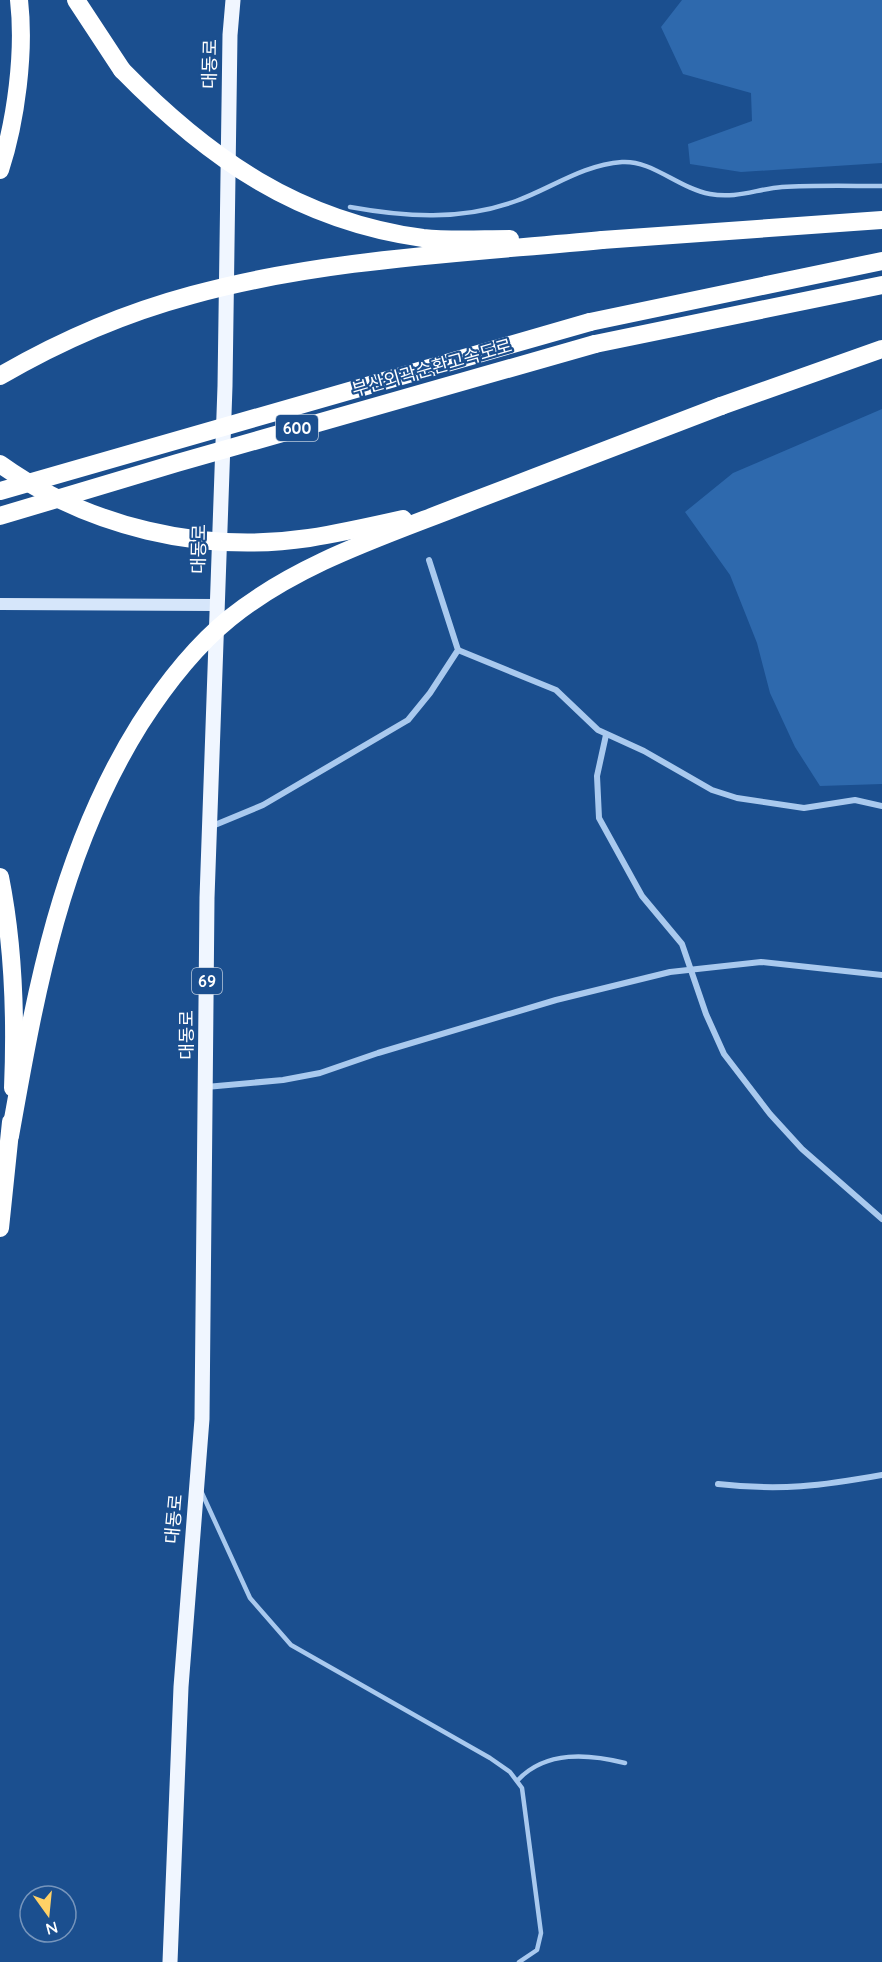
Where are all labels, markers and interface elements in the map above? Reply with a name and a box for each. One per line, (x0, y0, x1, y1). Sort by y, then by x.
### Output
street label: 대동로 (198, 39, 221, 89)
street label: 부산외곽순환고속도로 (349, 334, 515, 401)
road number: 600 (276, 415, 318, 441)
street label: 대동로 (187, 524, 210, 574)
road number: 69 (192, 968, 222, 994)
street label: 대동로 (175, 1010, 198, 1060)
street label: 대동로 (160, 1493, 187, 1545)
north arrow (18, 1884, 78, 1944)
text: N (44, 1917, 60, 1940)

